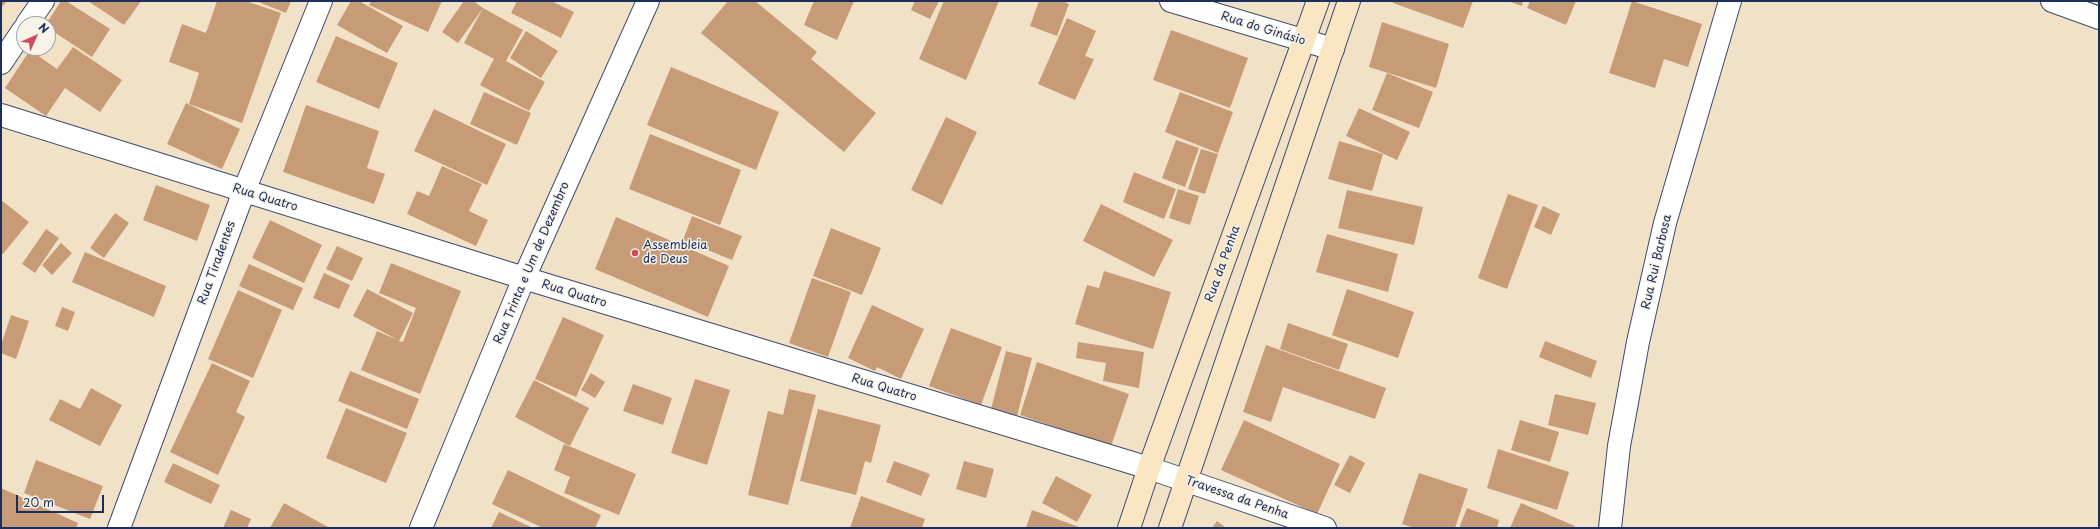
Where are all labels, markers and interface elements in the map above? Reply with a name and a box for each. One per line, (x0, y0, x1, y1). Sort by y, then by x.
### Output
street label: Rua do Ginásio (1219, 9, 1307, 49)
north arrow (16, 16, 56, 56)
text: N (35, 19, 53, 37)
street label: Rua Trinta e Um de Dezembro (491, 180, 573, 346)
street label: Rua Quatro (231, 181, 299, 215)
street label: Rua Rui Barbosa (1639, 213, 1675, 311)
street label: Rua Tiradentes (195, 219, 239, 307)
street label: Rua da Penha (1202, 224, 1244, 304)
place label: Assembleia de Deus (643, 239, 708, 267)
marker: Assembleia de Deus (630, 248, 640, 258)
street label: Rua Quatro (540, 277, 608, 311)
street label: Rua Quatro (850, 371, 918, 405)
street label: Travessa da Penha (1183, 474, 1291, 522)
scale bar (18, 487, 106, 513)
text: 20 m (23, 493, 54, 511)

